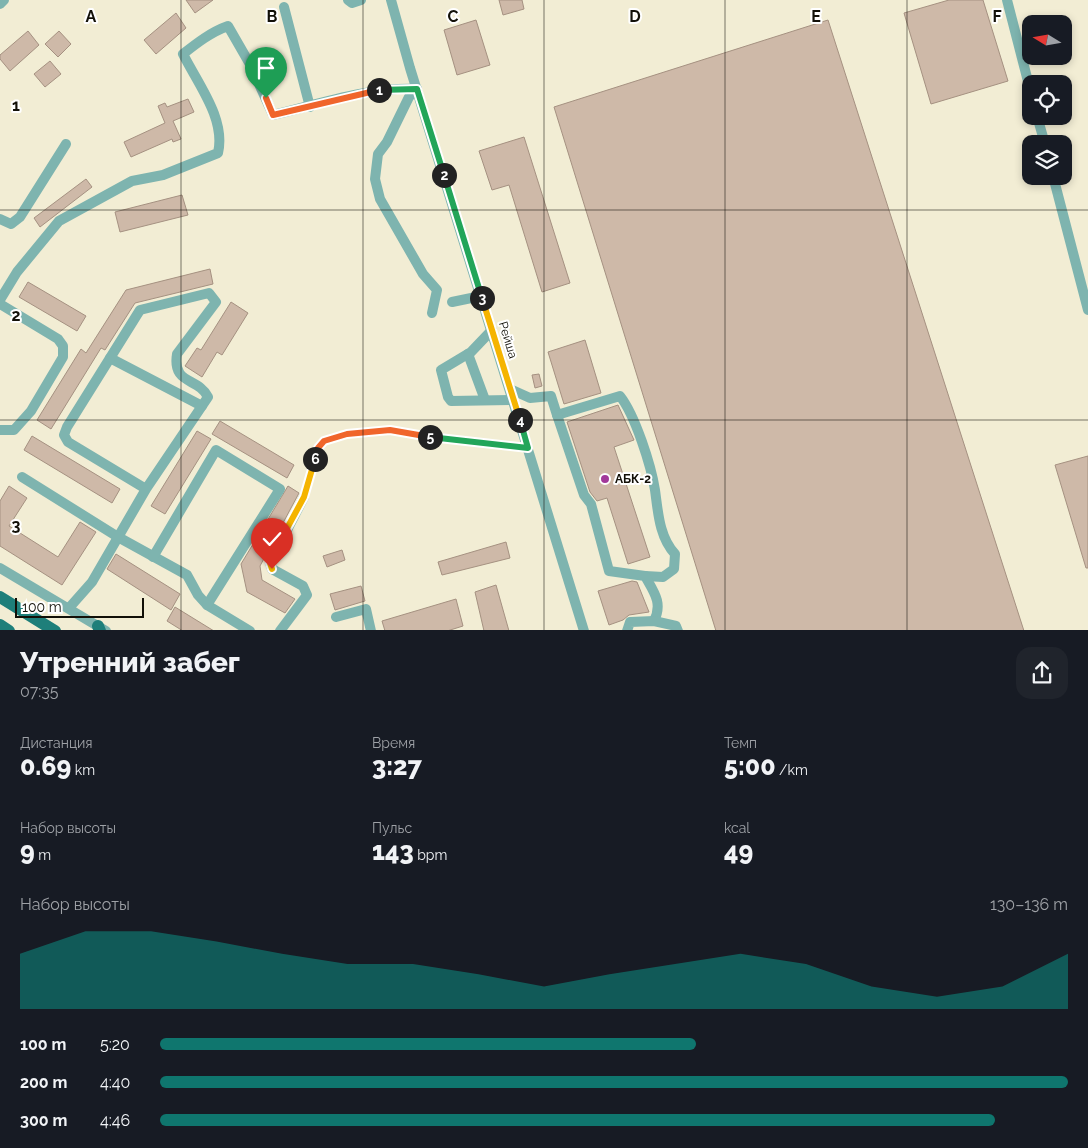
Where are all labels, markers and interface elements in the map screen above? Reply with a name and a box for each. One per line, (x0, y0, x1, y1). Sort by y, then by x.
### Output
text: A (86, 7, 97, 26)
text: B (267, 7, 278, 26)
text: C (448, 7, 459, 26)
text: D (629, 7, 641, 26)
text: E (811, 7, 821, 26)
text: F (992, 7, 1002, 26)
north arrow (1022, 15, 1072, 65)
map controls (1022, 15, 1072, 185)
pin (245, 47, 287, 98)
icon: arrive (252, 54, 280, 82)
button: locate (1022, 75, 1072, 125)
pin: 1 (366, 78, 392, 102)
text: 1 (376, 82, 383, 98)
text: 1 (12, 96, 20, 115)
button: layers (1022, 135, 1072, 185)
pin: 2 (432, 162, 456, 188)
text: 2 (441, 167, 448, 183)
pin: 3 (470, 286, 494, 310)
text: 3 (479, 290, 486, 306)
text: 2 (11, 306, 21, 325)
street label: Рейша (496, 320, 520, 360)
pin: 4 (508, 408, 532, 432)
text: 4 (517, 412, 525, 428)
pin: 5 (418, 424, 442, 450)
text: 5 (427, 429, 434, 445)
pin: 6 (302, 446, 328, 472)
text: 6 (311, 451, 320, 467)
place label: АБК-2 (615, 472, 651, 486)
marker: АБК-2 (599, 473, 611, 485)
text: 3 (12, 516, 21, 535)
pin (251, 518, 293, 569)
icon: check (258, 525, 286, 553)
scale bar (15, 596, 144, 619)
text: 100 m (22, 599, 62, 615)
text: Утренний забег (20, 646, 240, 679)
button: share (1016, 647, 1068, 699)
text: 07:35 (20, 682, 59, 701)
text: Дистанция (20, 735, 93, 751)
text: Время (372, 735, 415, 751)
text: Темп (724, 735, 757, 751)
text: 0.69 (20, 751, 71, 781)
text: 3:27 (372, 751, 422, 781)
text: 5:00 (724, 751, 776, 781)
text: km (71, 762, 95, 778)
text: /km (776, 762, 808, 778)
text: Набор высоты (20, 820, 116, 836)
text: Пульс (372, 820, 412, 836)
text: kcal (724, 820, 750, 836)
text: 9 (20, 836, 35, 866)
text: 143 (372, 836, 414, 866)
text: 49 (724, 836, 753, 866)
text: m (35, 847, 51, 863)
text: bpm (414, 847, 447, 863)
text: Набор высоты (20, 895, 130, 914)
text: 130–136 m (990, 895, 1068, 914)
text: 100 m (20, 1035, 66, 1054)
text: 5:20 (100, 1035, 130, 1054)
text: 200 m (20, 1073, 67, 1092)
text: 4:40 (100, 1073, 130, 1092)
text: 300 m (20, 1111, 67, 1130)
text: 4:46 (100, 1111, 130, 1130)

